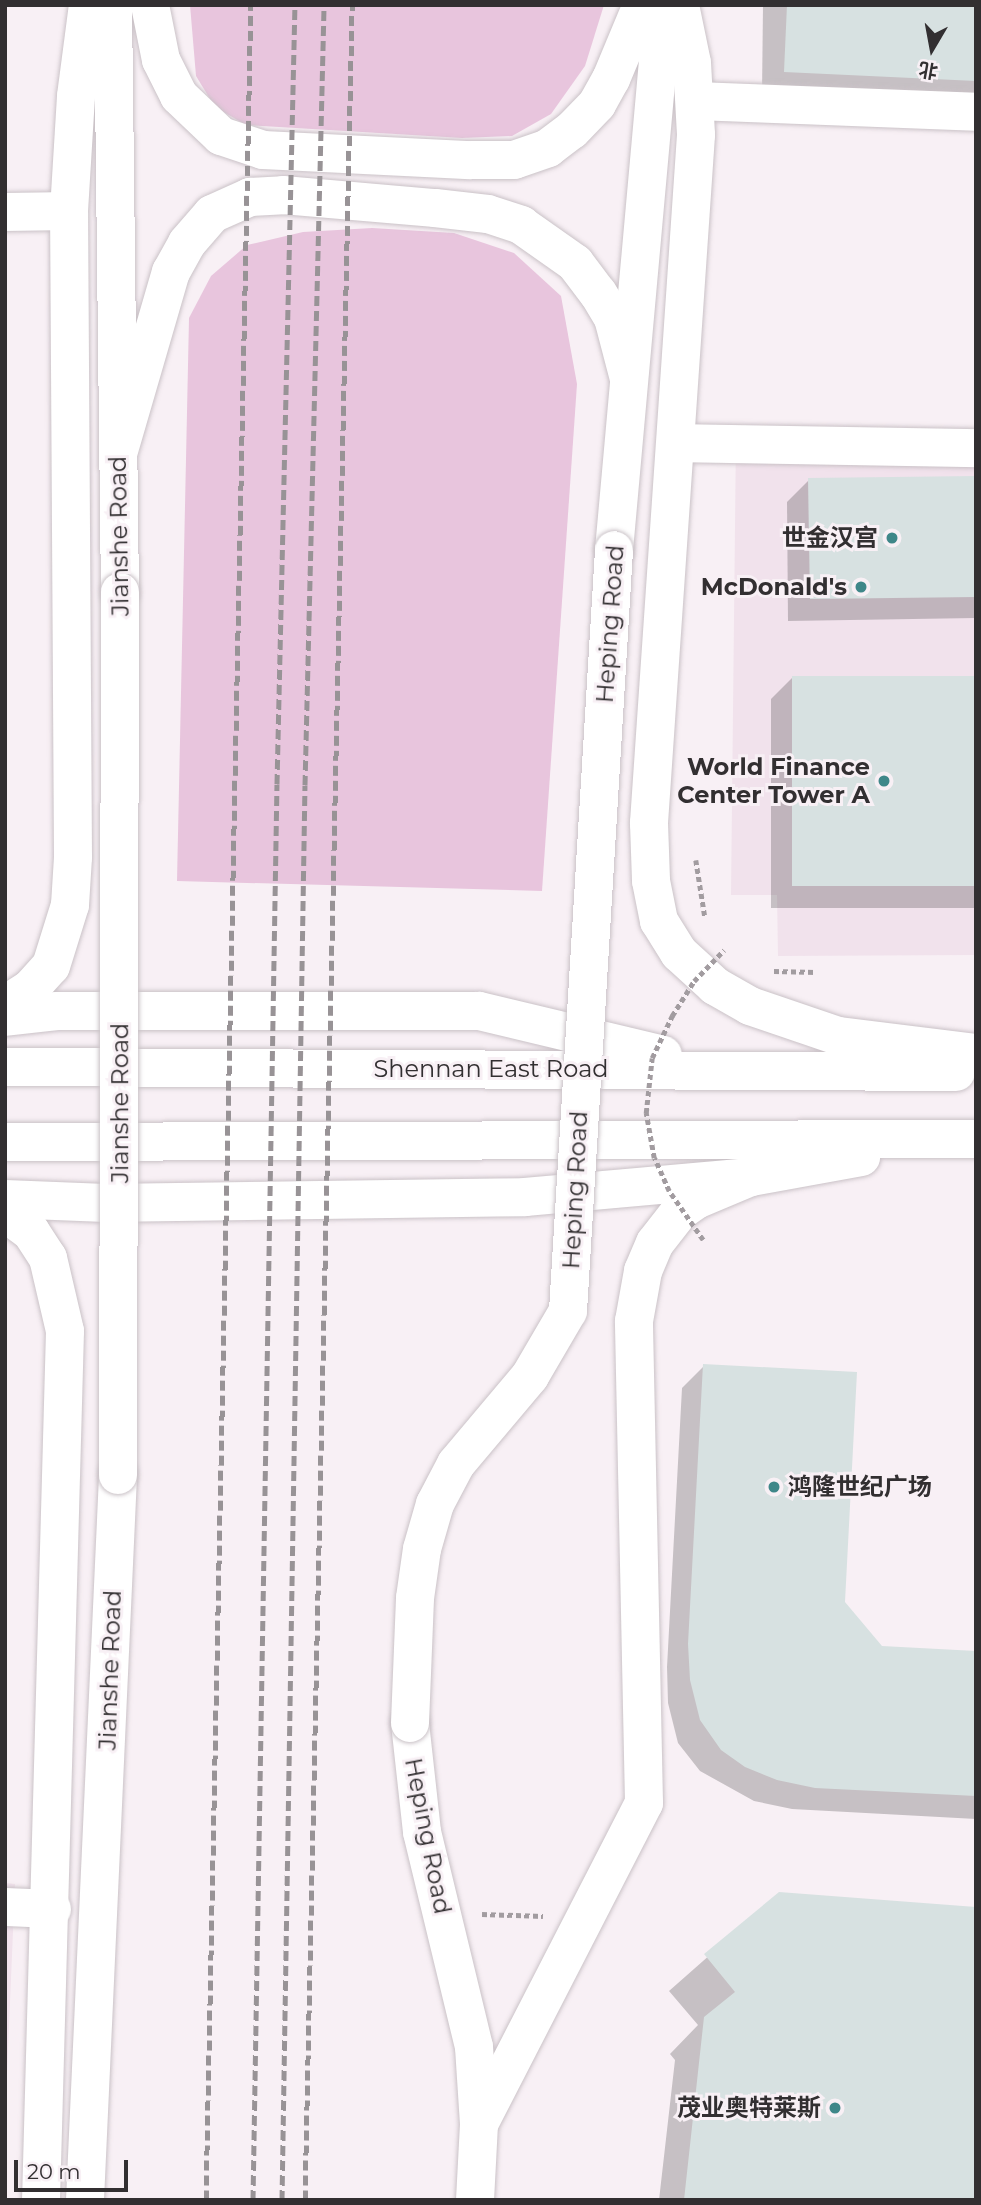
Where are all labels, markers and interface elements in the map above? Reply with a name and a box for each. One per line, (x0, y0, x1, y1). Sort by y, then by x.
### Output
north arrow (897, 14, 967, 84)
text: 北 (917, 57, 940, 83)
street label: Jianshe Road (103, 456, 135, 616)
place label: 世金汉宫 (782, 524, 878, 552)
marker: 世金汉宫 (884, 530, 900, 546)
street label: Heping Road (590, 544, 630, 704)
place label: McDonald's (701, 573, 847, 601)
marker: McDonald's (853, 579, 869, 595)
place label: World Finance Center Tower A (677, 753, 870, 809)
marker: World Finance Center Tower A (876, 773, 892, 789)
street label: Jianshe Road (106, 1023, 134, 1183)
street label: Shennan East Road (373, 1055, 609, 1083)
street label: Heping Road (556, 1110, 594, 1270)
place label: 鸿隆世纪广场 (788, 1473, 932, 1501)
marker: 鸿隆世纪广场 (766, 1479, 782, 1495)
street label: Jianshe Road (93, 1589, 127, 1751)
street label: Heping Road (399, 1755, 457, 1917)
place label: 茂业奥特莱斯 (677, 2094, 821, 2122)
marker: 茂业奥特莱斯 (827, 2100, 843, 2116)
scale bar (18, 2146, 131, 2190)
text: 20 m (27, 2159, 81, 2184)

